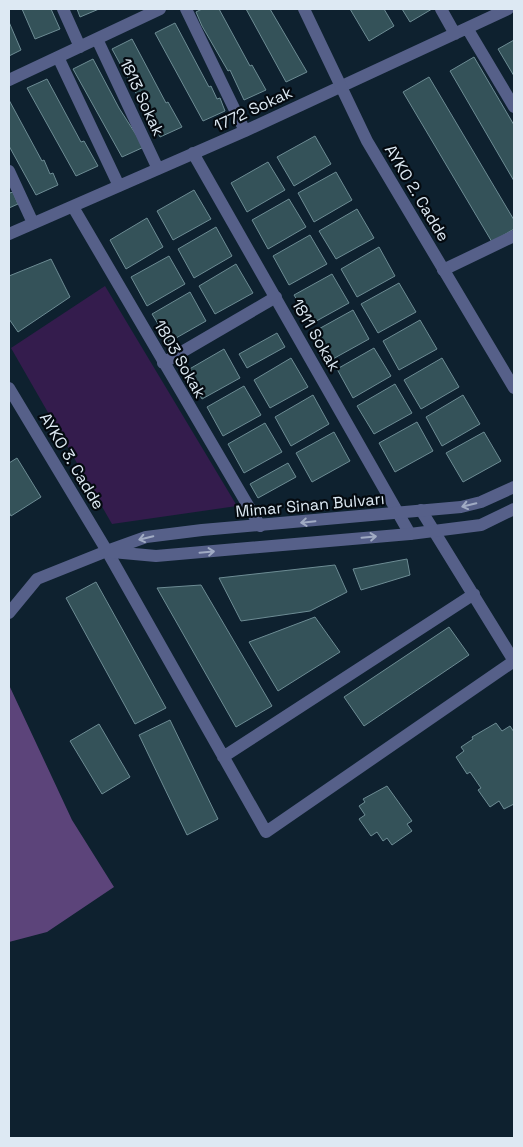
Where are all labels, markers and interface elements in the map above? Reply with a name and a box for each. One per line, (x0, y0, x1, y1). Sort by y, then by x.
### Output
street label: 1813 Sokak (115, 55, 169, 139)
street label: 1772 Sokak (210, 82, 296, 136)
street label: AYKO 2. Cadde (380, 141, 454, 245)
street label: 1811 Sokak (287, 295, 345, 375)
street label: 1803 Sokak (149, 316, 211, 402)
street label: AYKO 3. Cadde (35, 409, 109, 513)
street label: Mimar Sinan Bulvarı (235, 488, 385, 522)
one-way arrow (462, 501, 478, 510)
one-way arrow (300, 517, 316, 526)
one-way arrow (361, 532, 377, 542)
one-way arrow (139, 534, 155, 543)
one-way arrow (199, 547, 215, 556)

